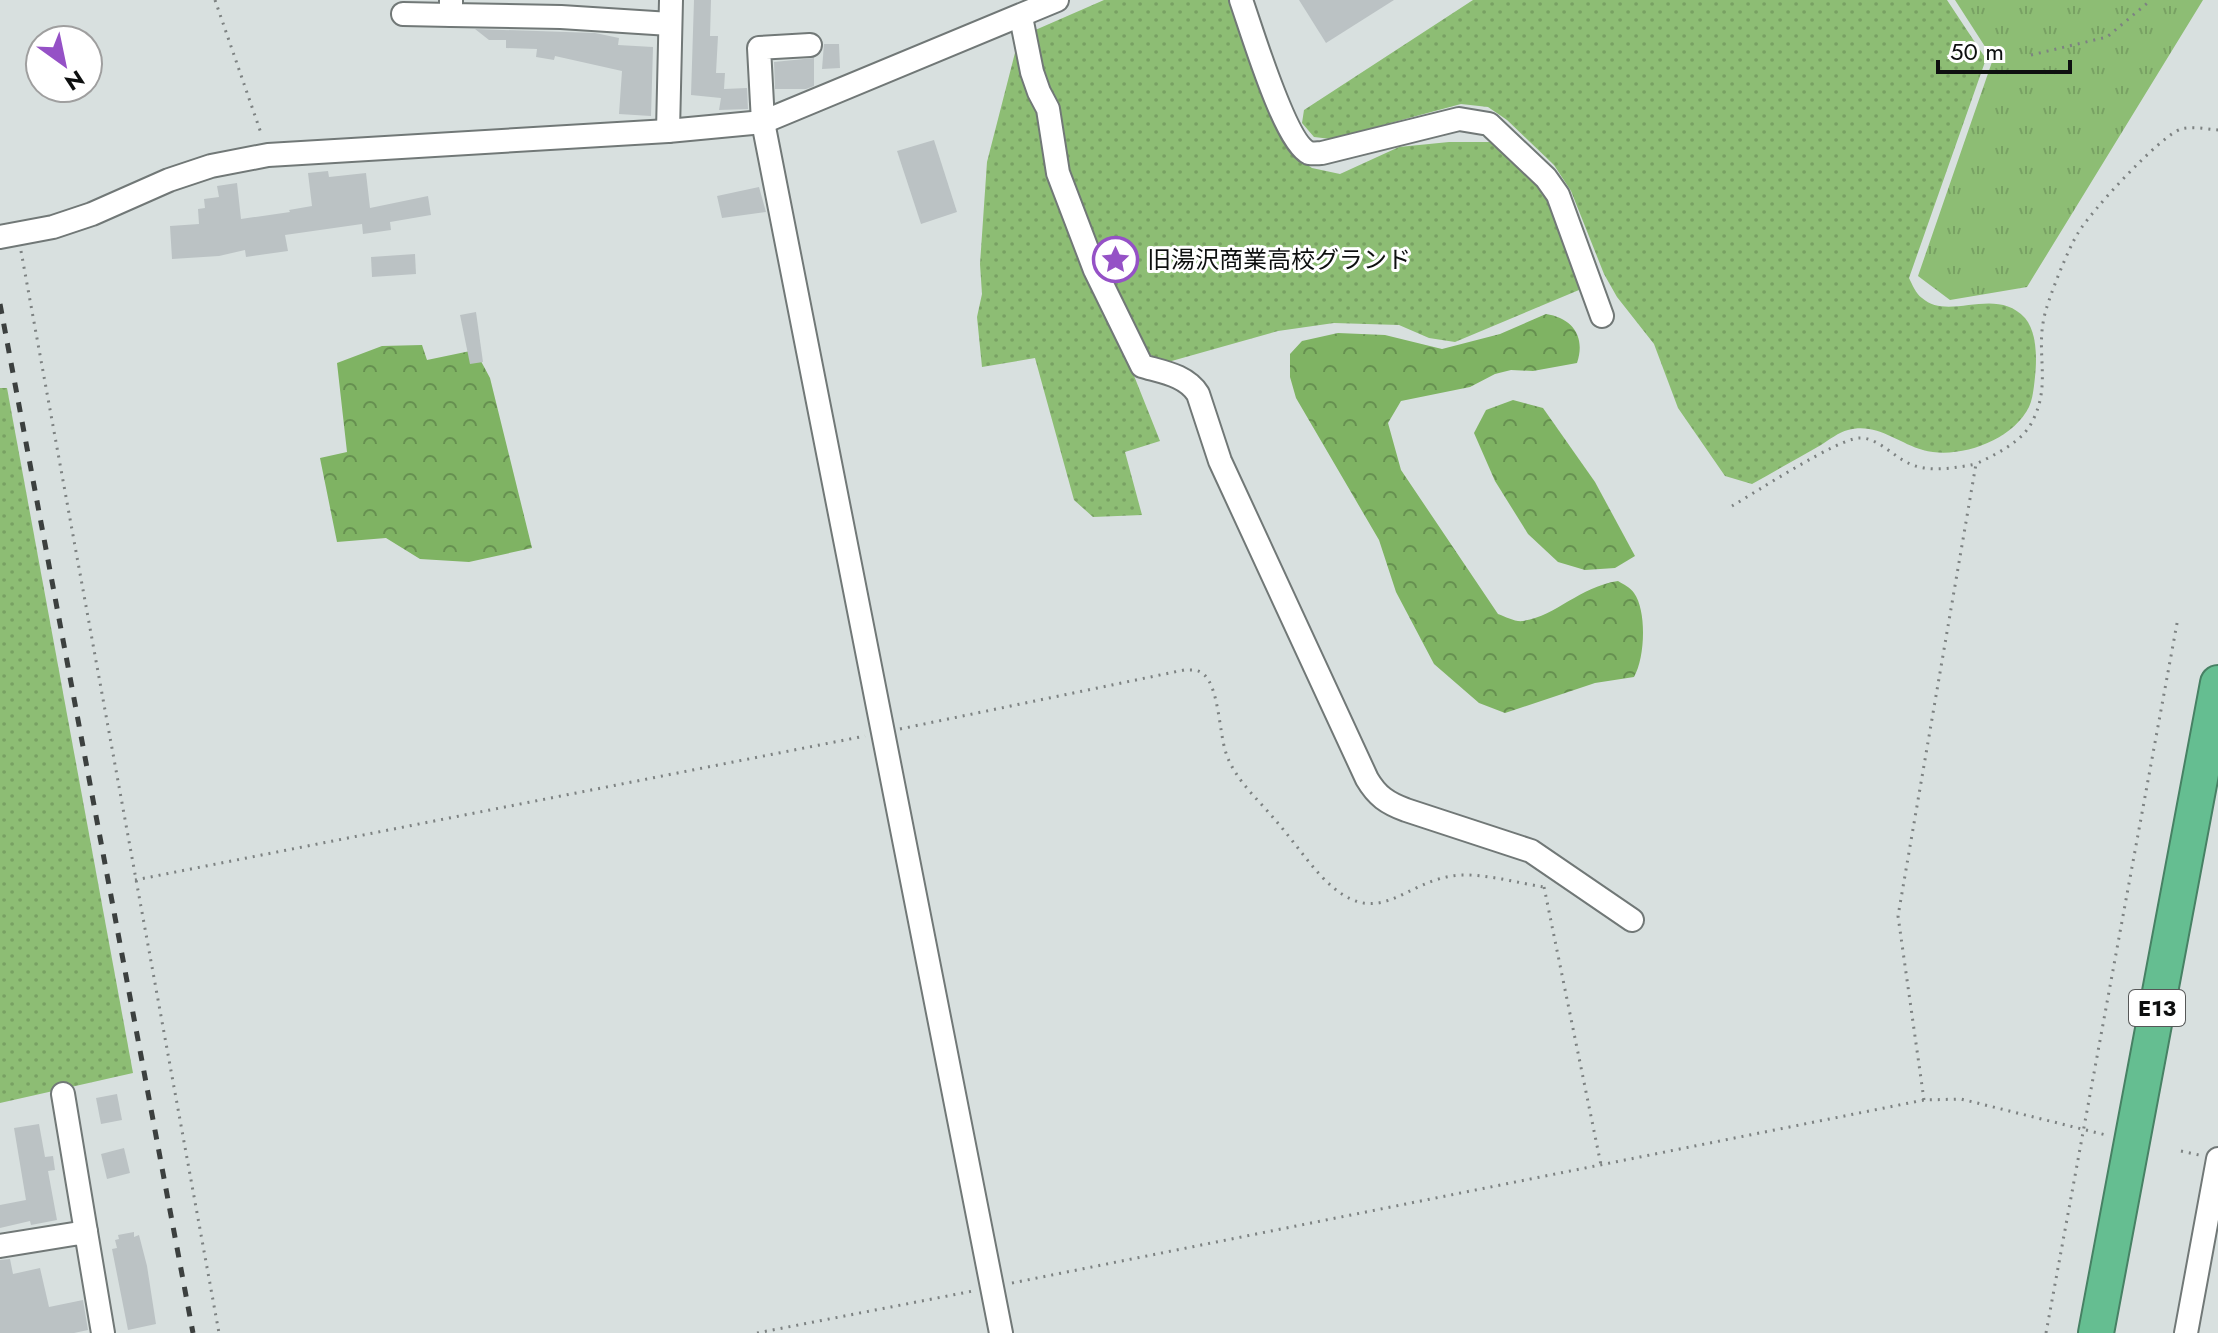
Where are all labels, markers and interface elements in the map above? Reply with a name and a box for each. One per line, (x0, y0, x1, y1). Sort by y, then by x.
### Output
north arrow (24, 24, 104, 104)
scale bar (1938, 24, 2070, 74)
text: 50 m (1950, 34, 2004, 69)
text: N (59, 63, 91, 99)
place icon: 旧湯沢商業高校グランド (1092, 236, 1140, 284)
place label: 旧湯沢商業高校グランド (1147, 242, 1411, 277)
road number: E13 (2129, 990, 2185, 1026)

